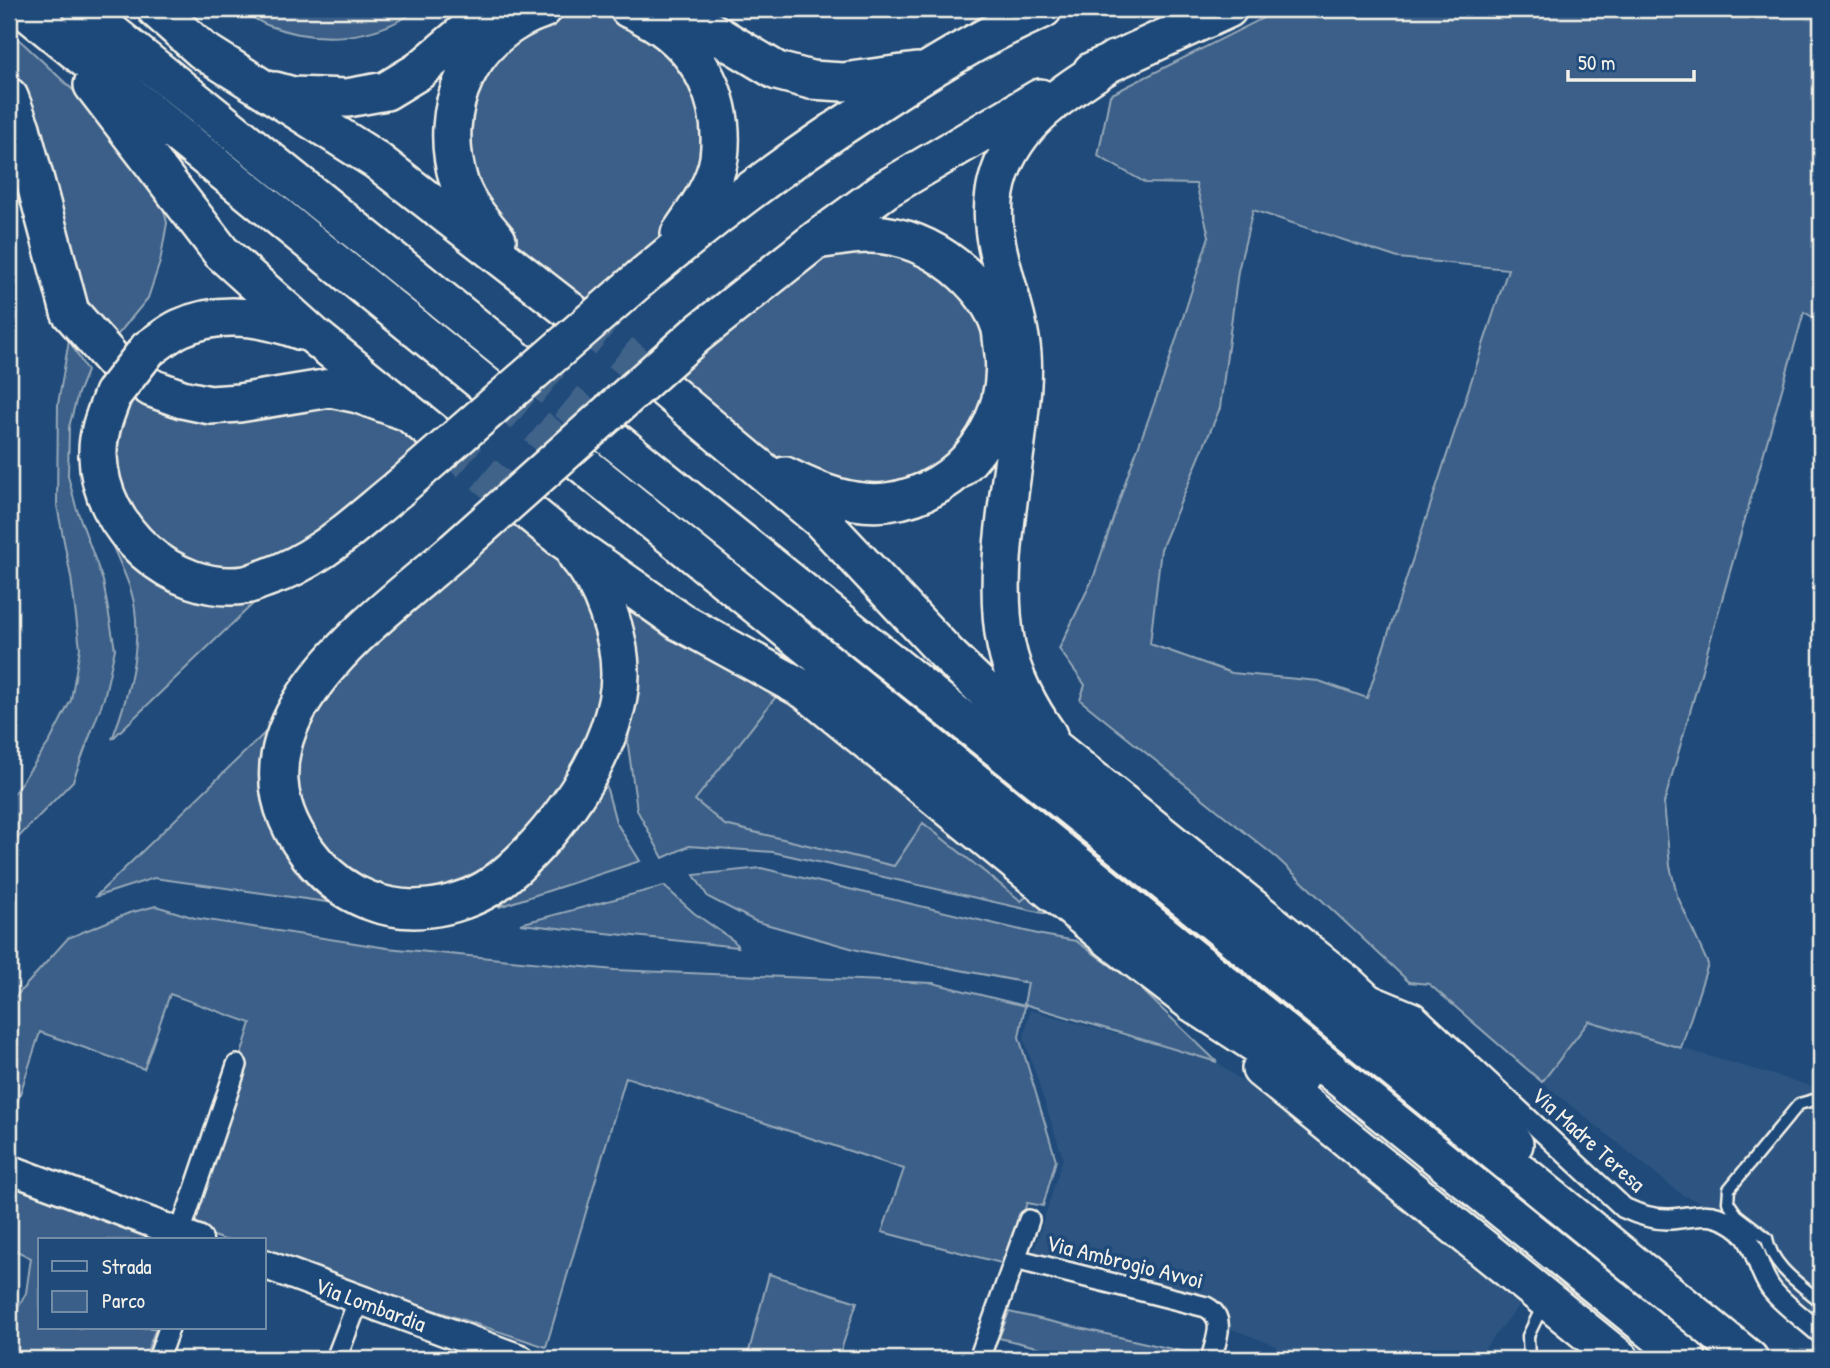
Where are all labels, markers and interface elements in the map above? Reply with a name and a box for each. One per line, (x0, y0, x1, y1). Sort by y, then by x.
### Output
scale bar (1568, 38, 1694, 82)
text: 50 m (1578, 48, 1615, 77)
street label: Via Madre Teresa (1525, 1080, 1653, 1198)
street label: Via Ambrogio Avvoi (1043, 1227, 1207, 1295)
legend (38, 1238, 266, 1330)
text: Strada (102, 1252, 152, 1281)
street label: Via Lombardia (311, 1269, 431, 1338)
text: Parco (102, 1286, 145, 1315)

